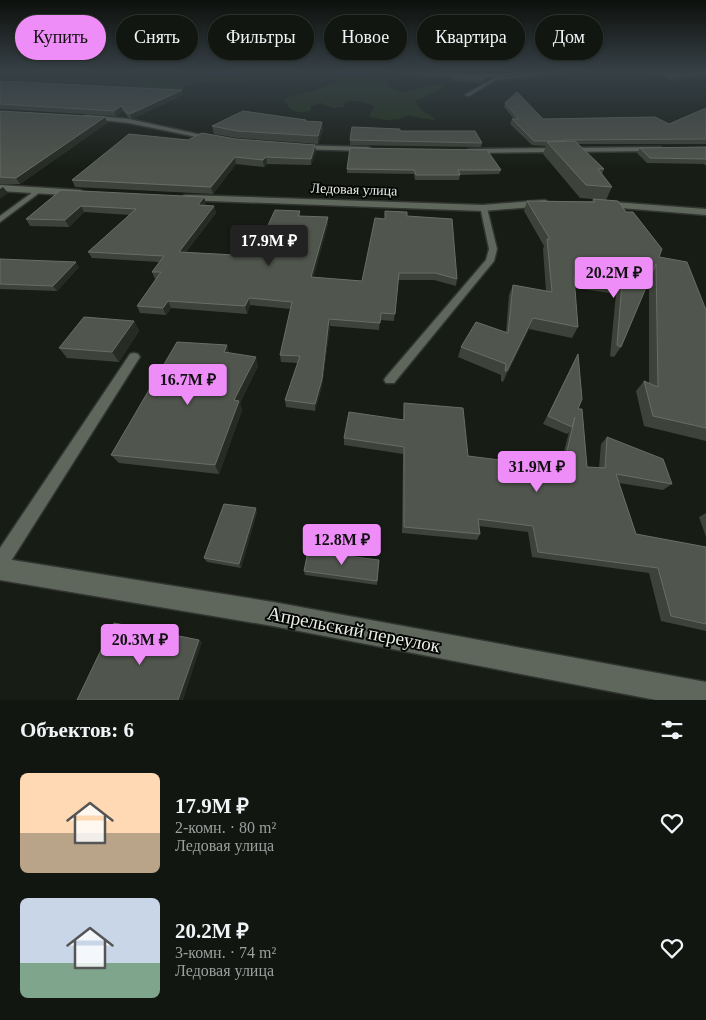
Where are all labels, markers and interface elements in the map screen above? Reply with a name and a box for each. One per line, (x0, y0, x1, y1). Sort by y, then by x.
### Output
chip: Купить (15, 15, 106, 60)
chip: Снять (116, 15, 198, 60)
chip: Фильтры (208, 15, 314, 60)
chip: Новое (324, 15, 407, 60)
chip: Квартира (417, 15, 525, 60)
chip: Дом (535, 15, 603, 60)
street label: Ледовая улица (310, 180, 398, 199)
pin: 17.9M ₽ (223, 224, 315, 267)
text: 17.9M ₽ (241, 232, 297, 249)
pin: 20.2M ₽ (568, 256, 660, 299)
text: 20.2M ₽ (586, 264, 642, 281)
pin: 16.7M ₽ (142, 364, 234, 406)
text: 16.7M ₽ (160, 371, 216, 388)
pin: 31.9M ₽ (491, 450, 583, 493)
text: 31.9M ₽ (509, 458, 565, 475)
pin: 12.8M ₽ (296, 524, 388, 566)
text: 12.8M ₽ (314, 531, 370, 548)
street label: Апрельский переулок (266, 602, 443, 657)
pin: 20.3M ₽ (94, 624, 186, 666)
text: 20.3M ₽ (112, 631, 168, 648)
icon: filters (658, 716, 686, 744)
text: Объектов: 6 (20, 718, 134, 742)
icon: home (60, 793, 120, 853)
text: 17.9M ₽ (175, 794, 249, 818)
icon: heart (658, 809, 686, 837)
text: 2-комн. · 80 m² (175, 819, 276, 836)
text: Ледовая улица (175, 837, 274, 854)
icon: home (60, 918, 120, 978)
text: 20.2M ₽ (175, 919, 249, 943)
icon: heart (658, 934, 686, 962)
text: 3-комн. · 74 m² (175, 944, 276, 961)
text: Ледовая улица (175, 962, 274, 979)

